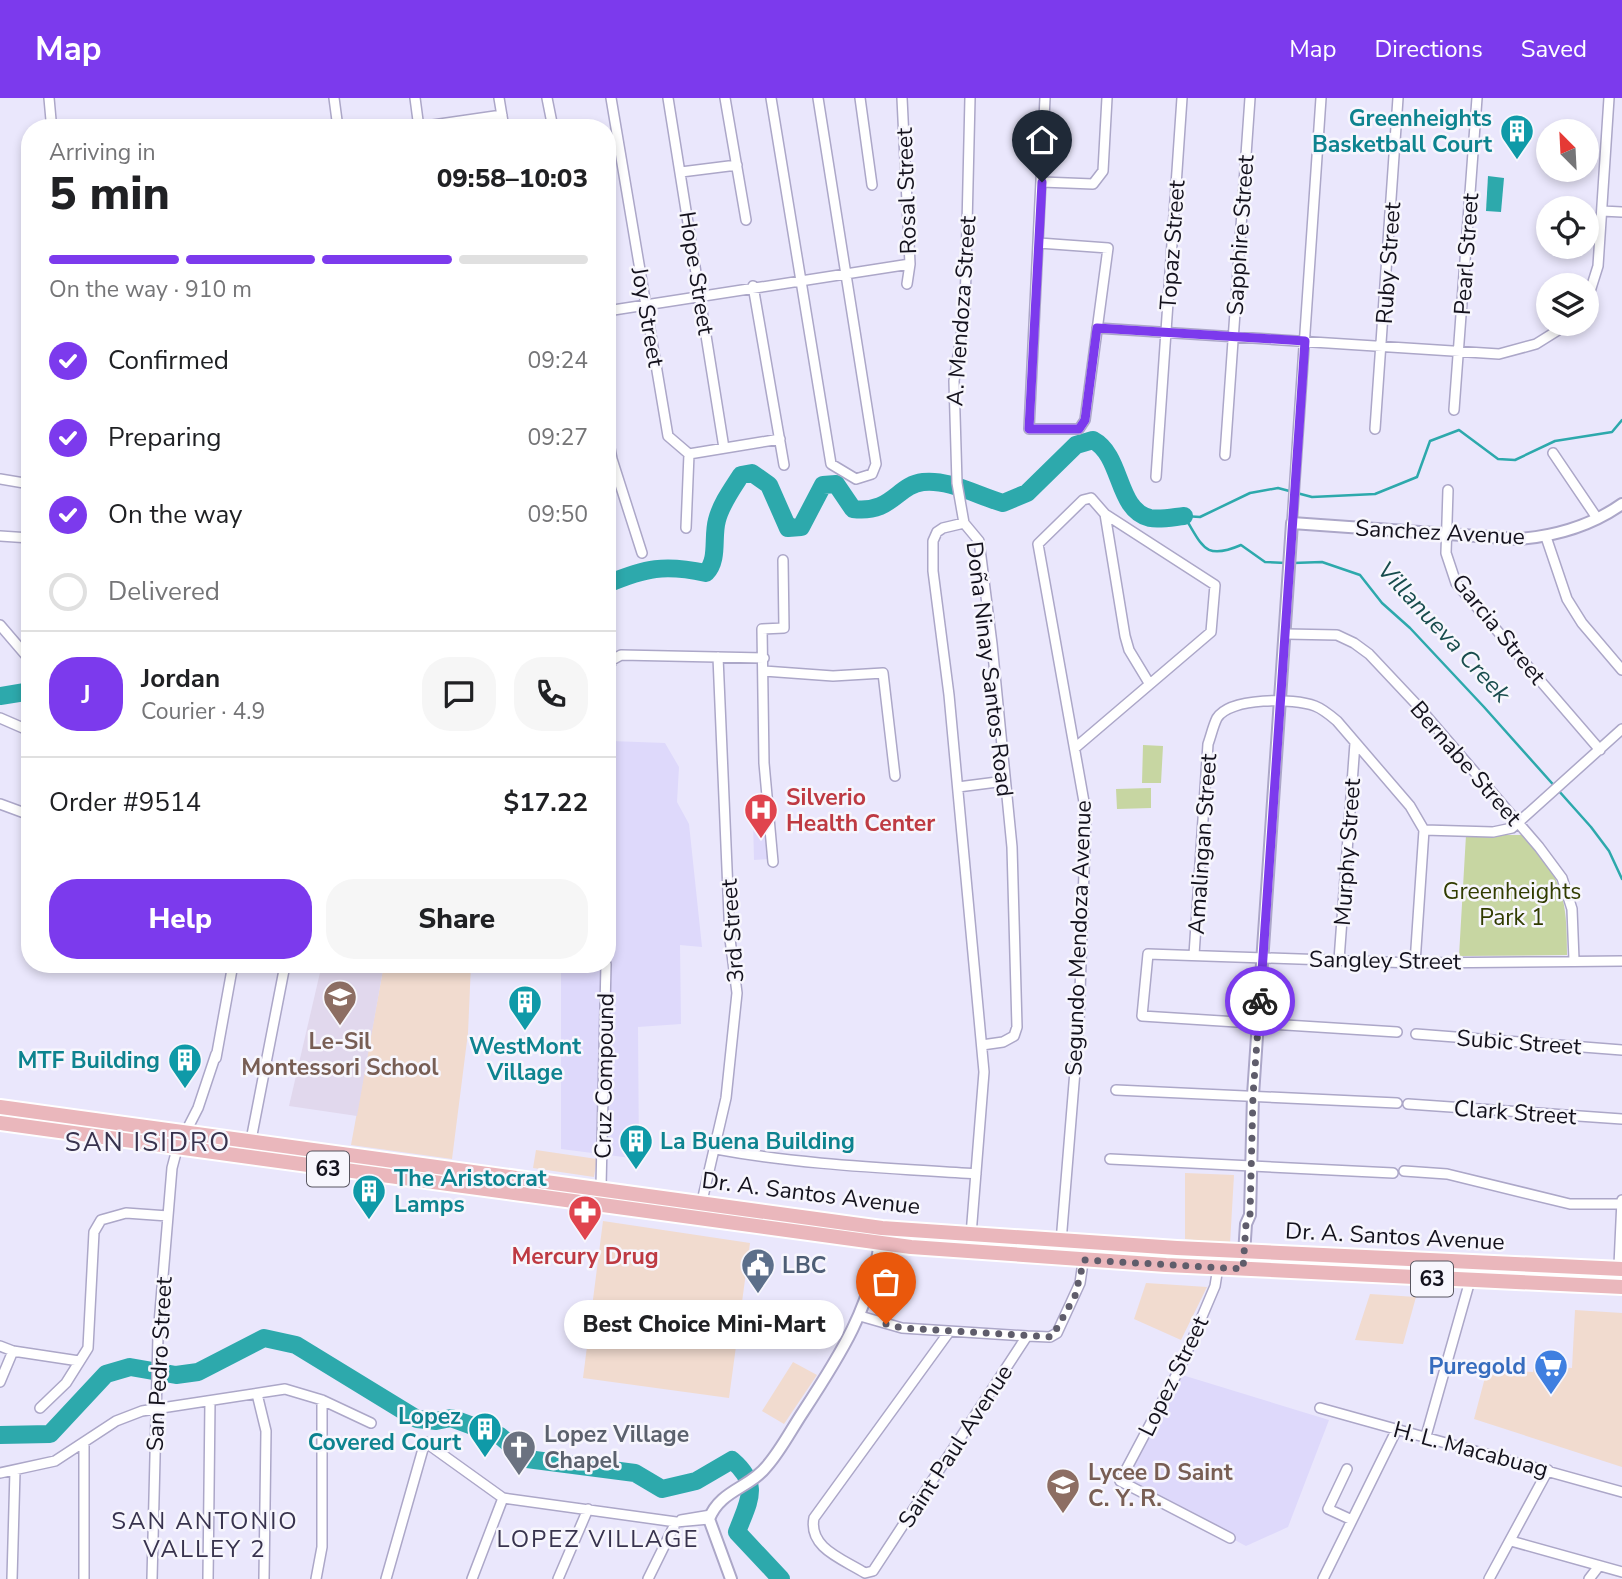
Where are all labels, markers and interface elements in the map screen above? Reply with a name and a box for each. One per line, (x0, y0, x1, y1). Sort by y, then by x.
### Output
text: Map (35, 27, 102, 72)
text: Map (1289, 33, 1336, 65)
text: Directions (1374, 33, 1483, 65)
text: Saved (1521, 33, 1587, 65)
place label: Greenheights Basketball Court (1312, 103, 1492, 160)
pin (1012, 110, 1072, 182)
building icon: Greenheights Basketball Court (1498, 112, 1536, 161)
north arrow (1536, 119, 1600, 182)
map controls (1536, 119, 1599, 336)
icon: home (1023, 121, 1061, 159)
street label: Rosal Street (889, 126, 924, 255)
text: Arriving in (49, 137, 156, 168)
street label: Sapphire Street (1219, 153, 1262, 316)
text: 09:58–10:03 (437, 161, 588, 196)
text: 5 min (49, 162, 170, 225)
street label: Topaz Street (1153, 178, 1193, 311)
street label: Pearl Street (1447, 191, 1486, 316)
button: locate (1536, 196, 1599, 259)
street label: Ruby Street (1369, 200, 1408, 325)
street label: Hope Street (671, 209, 722, 338)
street label: A. Mendoza Street (939, 214, 984, 407)
street label: Joy Street (623, 264, 672, 370)
button: layers (1536, 273, 1599, 336)
text: On the way · 910 m (49, 274, 252, 305)
icon: check (49, 342, 87, 380)
text: Confirmed (108, 343, 229, 378)
text: 09:24 (528, 345, 588, 376)
icon: check (49, 419, 87, 457)
text: Preparing (108, 420, 221, 455)
text: 09:27 (528, 422, 588, 453)
icon: check (49, 496, 87, 534)
text: On the way (108, 497, 242, 532)
text: 09:50 (528, 499, 588, 530)
street label: Sanchez Avenue (1354, 513, 1526, 552)
street label: Doña Ninay Santos Road (958, 540, 1021, 798)
water label: Villanueva Creek (1370, 555, 1518, 710)
street label: Garcia Street (1444, 568, 1553, 692)
text: Delivered (108, 574, 220, 609)
button: chat (422, 657, 496, 731)
button: phone (514, 657, 588, 731)
text: Jordan (141, 661, 220, 696)
text: J (81, 677, 91, 712)
street label: Bernabe Street (1403, 694, 1529, 833)
text: Courier · 4.9 (141, 696, 265, 727)
street label: Amalingan Street (1181, 752, 1224, 936)
street label: Murphy Street (1327, 776, 1368, 927)
place label: Silverio Health Center (786, 782, 935, 839)
text: Order #9514 (49, 785, 201, 820)
text: $17.22 (504, 785, 588, 820)
hospital icon: Silverio Health Center (742, 791, 780, 840)
street label: Segundo Mendoza Avenue (1058, 800, 1099, 1076)
park label: Greenheights Park 1 (1443, 876, 1581, 933)
street label: 3rd Street (713, 877, 752, 984)
button: Help (49, 879, 312, 959)
button: Share (326, 879, 588, 959)
street label: Sangley Street (1309, 944, 1462, 977)
courier (1225, 966, 1295, 1036)
school or university icon: Le-Sil Montessori School (321, 978, 359, 1027)
icon: bike (1241, 982, 1279, 1020)
building icon: WestMont Village (506, 983, 544, 1032)
street label: Cruz Compound (588, 993, 621, 1159)
street label: Subic Street (1455, 1023, 1583, 1062)
place label: Le-Sil Montessori School (241, 1026, 439, 1083)
place label: WestMont Village (469, 1031, 581, 1088)
building icon: MTF Building (166, 1041, 204, 1090)
place label: MTF Building (17, 1045, 160, 1076)
street label: Clark Street (1453, 1093, 1578, 1132)
building icon: La Buena Building (617, 1122, 655, 1171)
district label: SAN ISIDRO (65, 1125, 231, 1160)
place label: La Buena Building (660, 1126, 855, 1157)
road number: 63 (307, 1152, 349, 1186)
place label: The Aristocrat Lamps (394, 1163, 547, 1220)
street label: Dr. A. Santos Avenue (700, 1165, 922, 1222)
building icon: The Aristocrat Lamps (350, 1172, 388, 1221)
pharmacy icon: Mercury Drug (566, 1193, 604, 1242)
street label: Dr. A. Santos Avenue (1284, 1215, 1505, 1258)
place label: Mercury Drug (511, 1241, 659, 1272)
public building icon: LBC (739, 1246, 777, 1295)
place label: LBC (782, 1250, 826, 1281)
pin (856, 1252, 916, 1324)
road number: 63 (1411, 1262, 1453, 1296)
icon: bag (867, 1263, 905, 1301)
street label: San Pedro Street (139, 1275, 180, 1452)
callout: Best Choice Mini-Mart (564, 1300, 844, 1348)
text: Best Choice Mini-Mart (582, 1309, 826, 1340)
street label: Lopez Street (1131, 1310, 1216, 1441)
supermarket icon: Puregold (1532, 1347, 1570, 1396)
place label: Puregold (1428, 1351, 1526, 1382)
street label: Saint Paul Avenue (891, 1359, 1020, 1534)
place label: Lopez Covered Court (308, 1401, 461, 1458)
building icon: Lopez Covered Court (466, 1410, 504, 1459)
street label: H. L. Macabuag (1390, 1414, 1552, 1485)
place label: Lopez Village Chapel (544, 1419, 689, 1476)
church icon: Lopez Village Chapel (500, 1428, 538, 1477)
place label: Lycee D Saint C. Y. R. (1088, 1457, 1233, 1514)
school or university icon: Lycee D Saint C. Y. R. (1044, 1466, 1082, 1515)
district label: SAN ANTONIO VALLEY 2 (111, 1505, 299, 1565)
district label: LOPEZ VILLAGE (497, 1523, 699, 1555)

